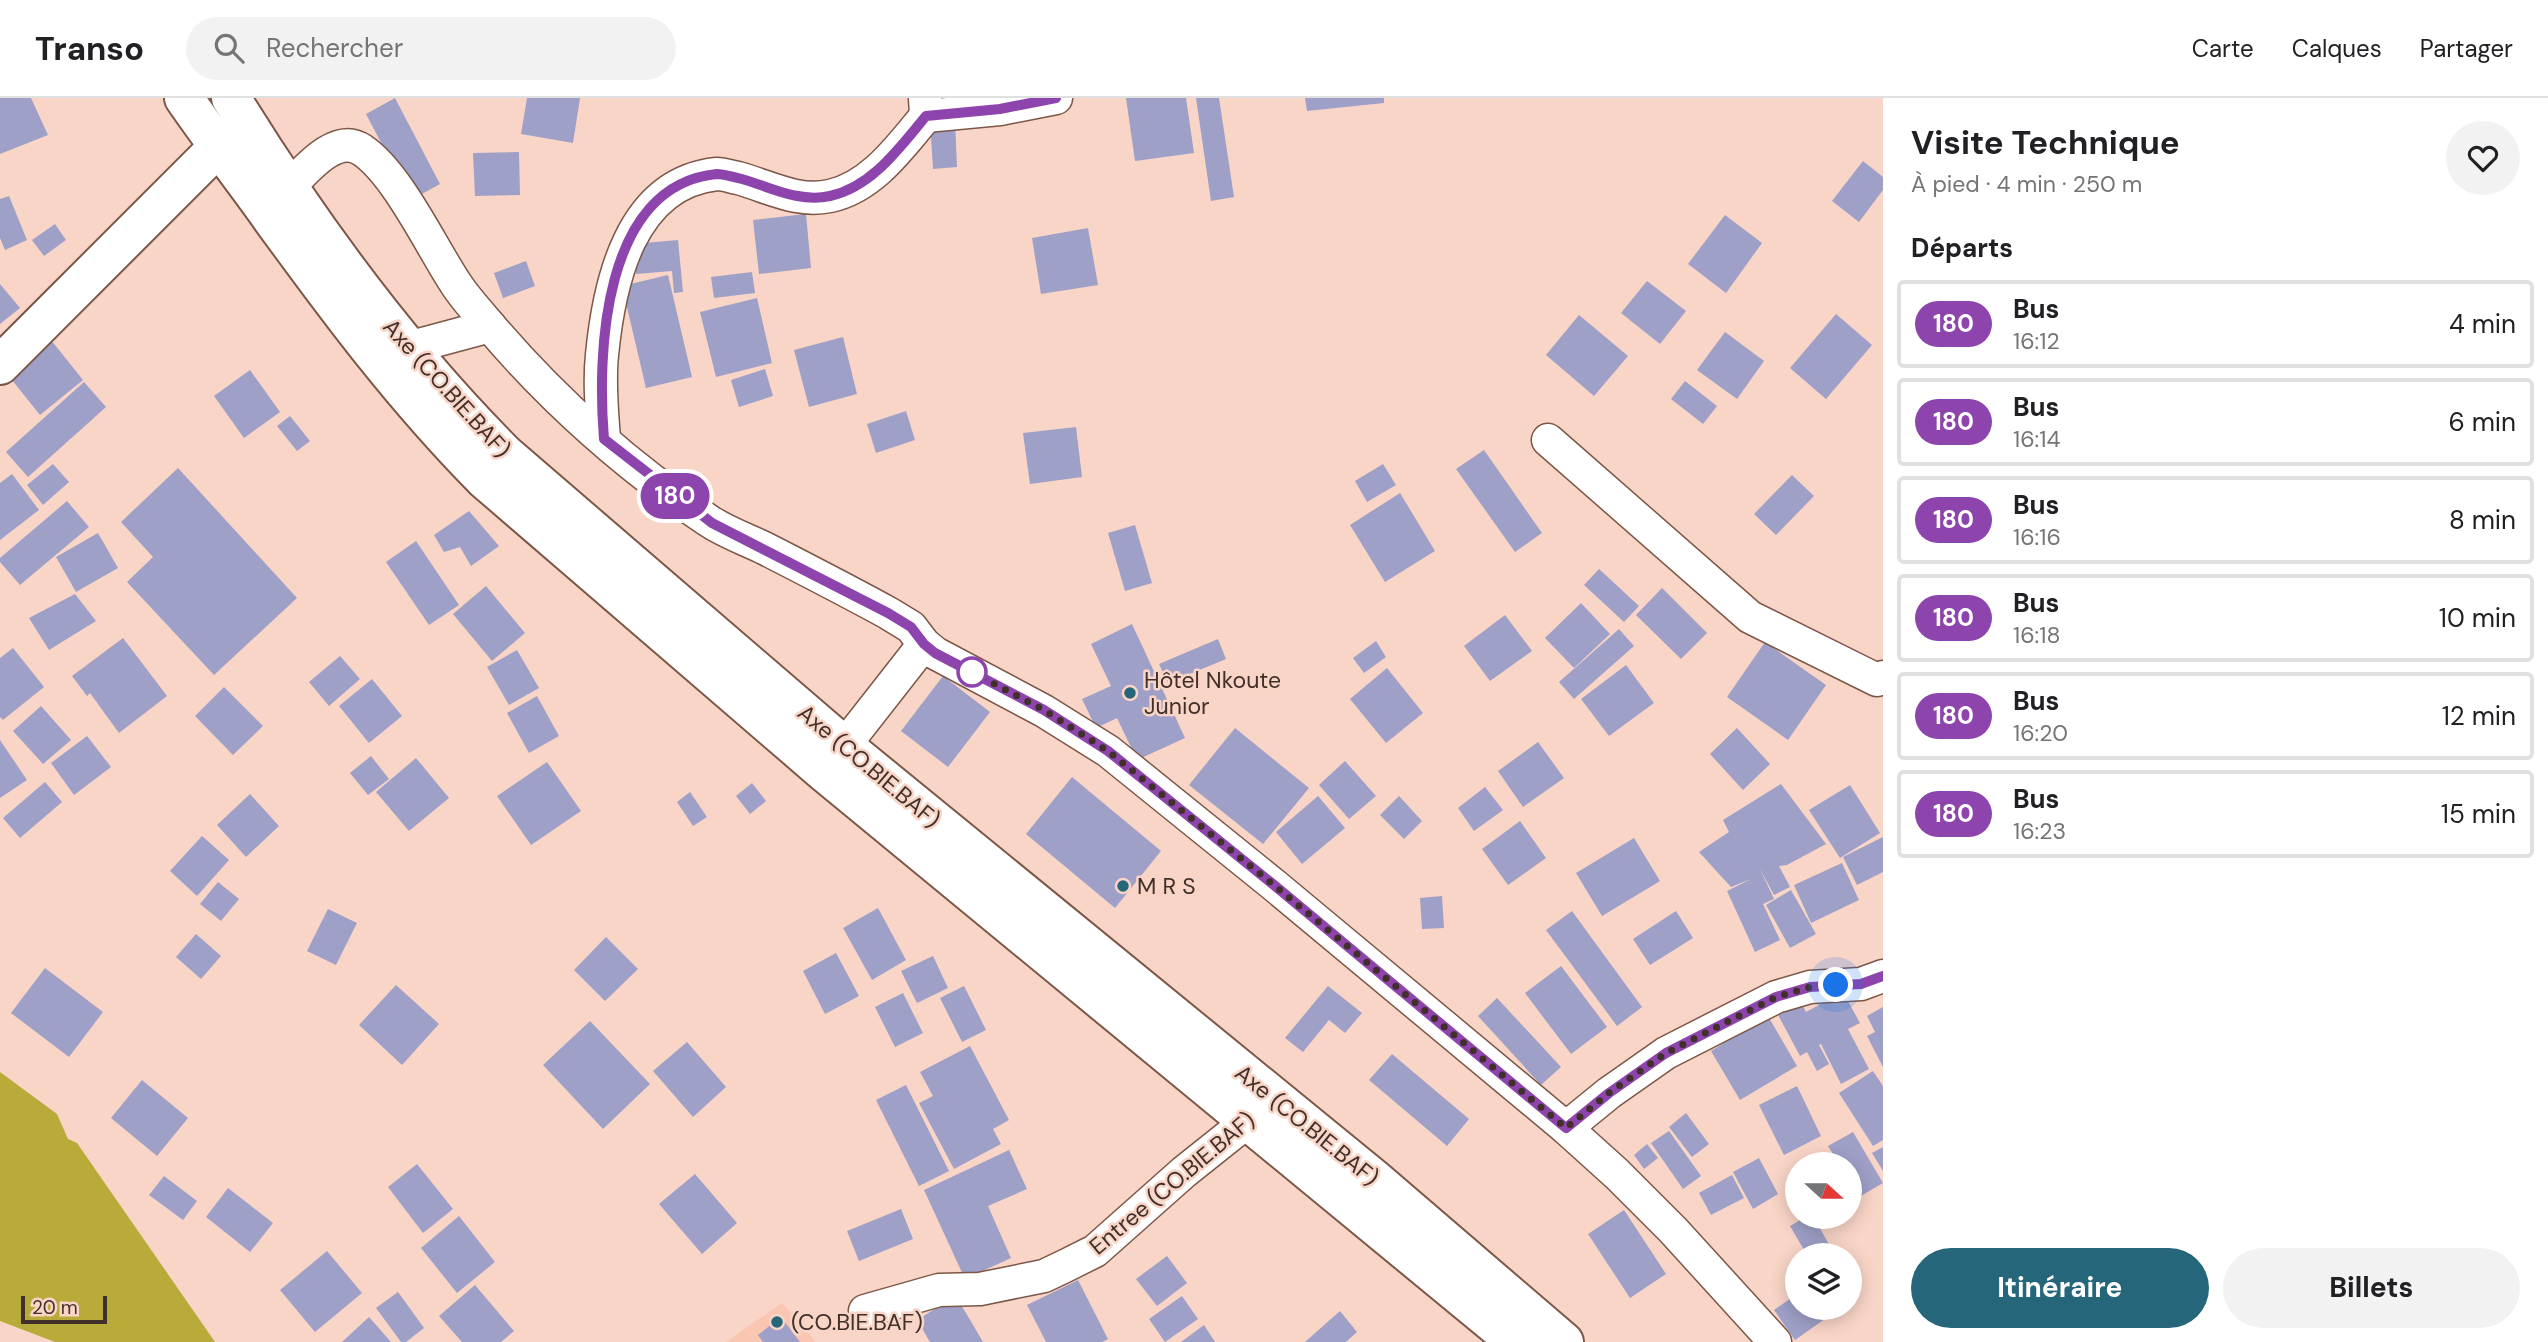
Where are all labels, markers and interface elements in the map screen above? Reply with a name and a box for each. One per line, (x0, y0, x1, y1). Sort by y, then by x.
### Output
search box (186, 17, 676, 80)
text: Transo (35, 27, 144, 70)
icon: search (210, 29, 248, 67)
text: Rechercher (266, 31, 403, 65)
text: Carte (2192, 33, 2254, 64)
text: Calques (2292, 33, 2382, 64)
text: Partager (2420, 33, 2513, 64)
text: Visite Technique (1911, 121, 2180, 164)
button: heart (2446, 121, 2520, 195)
text: À pied · 4 min · 250 m (1911, 169, 2142, 199)
text: Départs (1911, 231, 2013, 265)
text: Bus (2013, 292, 2059, 326)
text: 4 min (2449, 307, 2516, 341)
text: 180 (1933, 308, 1974, 339)
street label: Axe (CO.BIE.BAF) (377, 312, 517, 464)
text: 16:12 (2013, 326, 2060, 356)
text: Bus (2013, 390, 2059, 424)
text: 6 min (2448, 405, 2516, 439)
text: 180 (1933, 406, 1974, 437)
text: 16:14 (2013, 424, 2060, 454)
line badge: 180 (635, 473, 715, 519)
text: 180 (655, 480, 695, 511)
text: Bus (2013, 488, 2059, 522)
text: 8 min (2449, 503, 2516, 537)
text: 180 (1933, 504, 1974, 535)
text: 16:16 (2013, 522, 2061, 552)
text: Bus (2013, 586, 2059, 620)
text: 10 min (2439, 601, 2516, 635)
text: 180 (1933, 602, 1974, 633)
text: 16:18 (2013, 620, 2060, 650)
unlabelled marker (957, 657, 987, 687)
place label: Hôtel Nkoute Junior (1144, 665, 1281, 721)
text: Bus (2013, 684, 2059, 718)
marker: Hôtel Nkoute Junior (1122, 685, 1138, 701)
street label: Axe (CO.BIE.BAF) (792, 698, 946, 834)
text: 12 min (2442, 699, 2516, 733)
text: 180 (1933, 700, 1974, 731)
text: 16:20 (2013, 718, 2068, 748)
text: Bus (2013, 782, 2059, 816)
text: 15 min (2441, 797, 2516, 831)
text: 180 (1933, 798, 1974, 829)
text: 16:23 (2013, 816, 2066, 846)
place label: M R S (1137, 871, 1196, 901)
marker: M R S (1115, 878, 1131, 894)
your location (1818, 967, 1853, 1002)
street label: Axe (CO.BIE.BAF) (1229, 1058, 1385, 1192)
street label: Entree (CO.BIE.BAF) (1083, 1105, 1261, 1261)
north arrow (1785, 1152, 1862, 1228)
map controls (1785, 1152, 1862, 1320)
button: layers (1785, 1243, 1862, 1320)
button: Itinéraire (1911, 1248, 2209, 1328)
button: Billets (2223, 1248, 2520, 1328)
scale bar (21, 1293, 107, 1325)
text: 20 m (32, 1295, 78, 1320)
place label: (CO.BIE.BAF) (791, 1307, 923, 1337)
marker: (CO.BIE.BAF) (769, 1314, 785, 1330)

